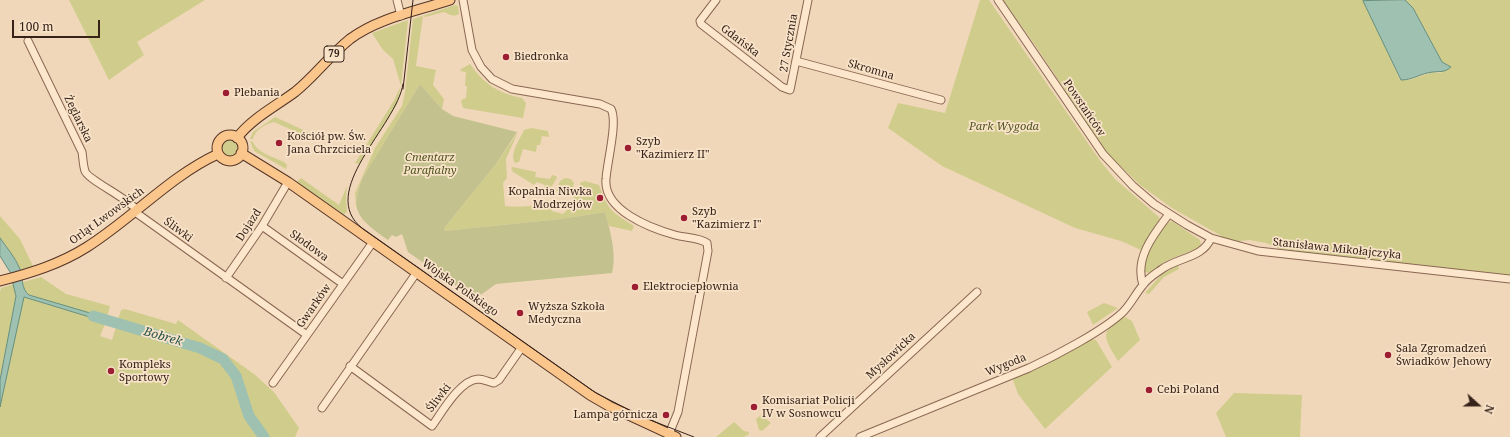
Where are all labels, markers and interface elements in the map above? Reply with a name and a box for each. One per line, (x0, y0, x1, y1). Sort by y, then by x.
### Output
scale bar (14, 12, 102, 38)
street label: 27 Stycznia (777, 13, 801, 73)
text: 100 m (19, 18, 54, 35)
street label: Gdańska (718, 22, 762, 60)
road number: 79 (324, 46, 344, 62)
place label: Biedronka (514, 50, 569, 64)
marker: Biedronka (501, 52, 511, 62)
street label: Skromna (846, 57, 896, 83)
street label: Powstańców (1060, 77, 1108, 139)
place label: Plebania (234, 86, 280, 100)
marker: Plebania (221, 88, 231, 98)
street label: Żeglarska (61, 93, 95, 145)
park label: Park Wygoda (969, 120, 1039, 134)
place label: Kościół pw. Św. Jana Chrzciciela (287, 130, 371, 156)
place label: Szyb "Kazimierz II" (636, 135, 710, 161)
marker: Kościół pw. Św. Jana Chrzciciela (274, 138, 284, 148)
marker: Szyb "Kazimierz II" (623, 143, 633, 153)
park label: Cmentarz Parafialny (404, 151, 456, 177)
street label: Orląt Lwowskich (67, 184, 147, 248)
place label: Kopalnia Niwka Modrzejów (508, 185, 592, 211)
marker: Kopalnia Niwka Modrzejów (595, 193, 605, 203)
place label: Szyb "Kazimierz I" (692, 205, 762, 231)
street label: Dojazd (234, 206, 264, 244)
marker: Szyb "Kazimierz I" (679, 213, 689, 223)
street label: Śliwki (161, 215, 195, 245)
street label: Słodowa (287, 228, 331, 264)
street label: Stanisława Mikołajczyka (1272, 236, 1402, 262)
street label: Wojska Polskiego (419, 257, 501, 319)
place label: Elektrociepłownia (643, 280, 739, 294)
street label: Gwarków (294, 281, 334, 331)
marker: Elektrociepłownia (630, 282, 640, 292)
place label: Wyższa Szkoła Medyczna (528, 300, 605, 326)
marker: Wyższa Szkoła Medyczna (515, 308, 525, 318)
water label: Bobrek (142, 325, 184, 349)
street label: Mysłowicka (864, 330, 918, 382)
place label: Sala Zgromadzeń Świadków Jehowy (1396, 342, 1492, 368)
marker: Sala Zgromadzeń Świadków Jehowy (1383, 350, 1393, 360)
street label: Wygoda (984, 351, 1028, 379)
place label: Kompleks Sportowy (119, 358, 171, 384)
marker: Kompleks Sportowy (106, 366, 116, 376)
street label: Śliwki (424, 381, 454, 415)
place label: Cebi Poland (1157, 383, 1219, 397)
marker: Cebi Poland (1144, 385, 1154, 395)
north arrow (1458, 385, 1498, 425)
place label: Komisariat Policji IV w Sosnowcu (762, 394, 855, 420)
marker: Komisariat Policji IV w Sosnowcu (749, 402, 759, 412)
text: N (1481, 403, 1498, 416)
place label: Lampa górnicza (573, 408, 658, 422)
marker: Lampa górnicza (661, 410, 671, 420)

